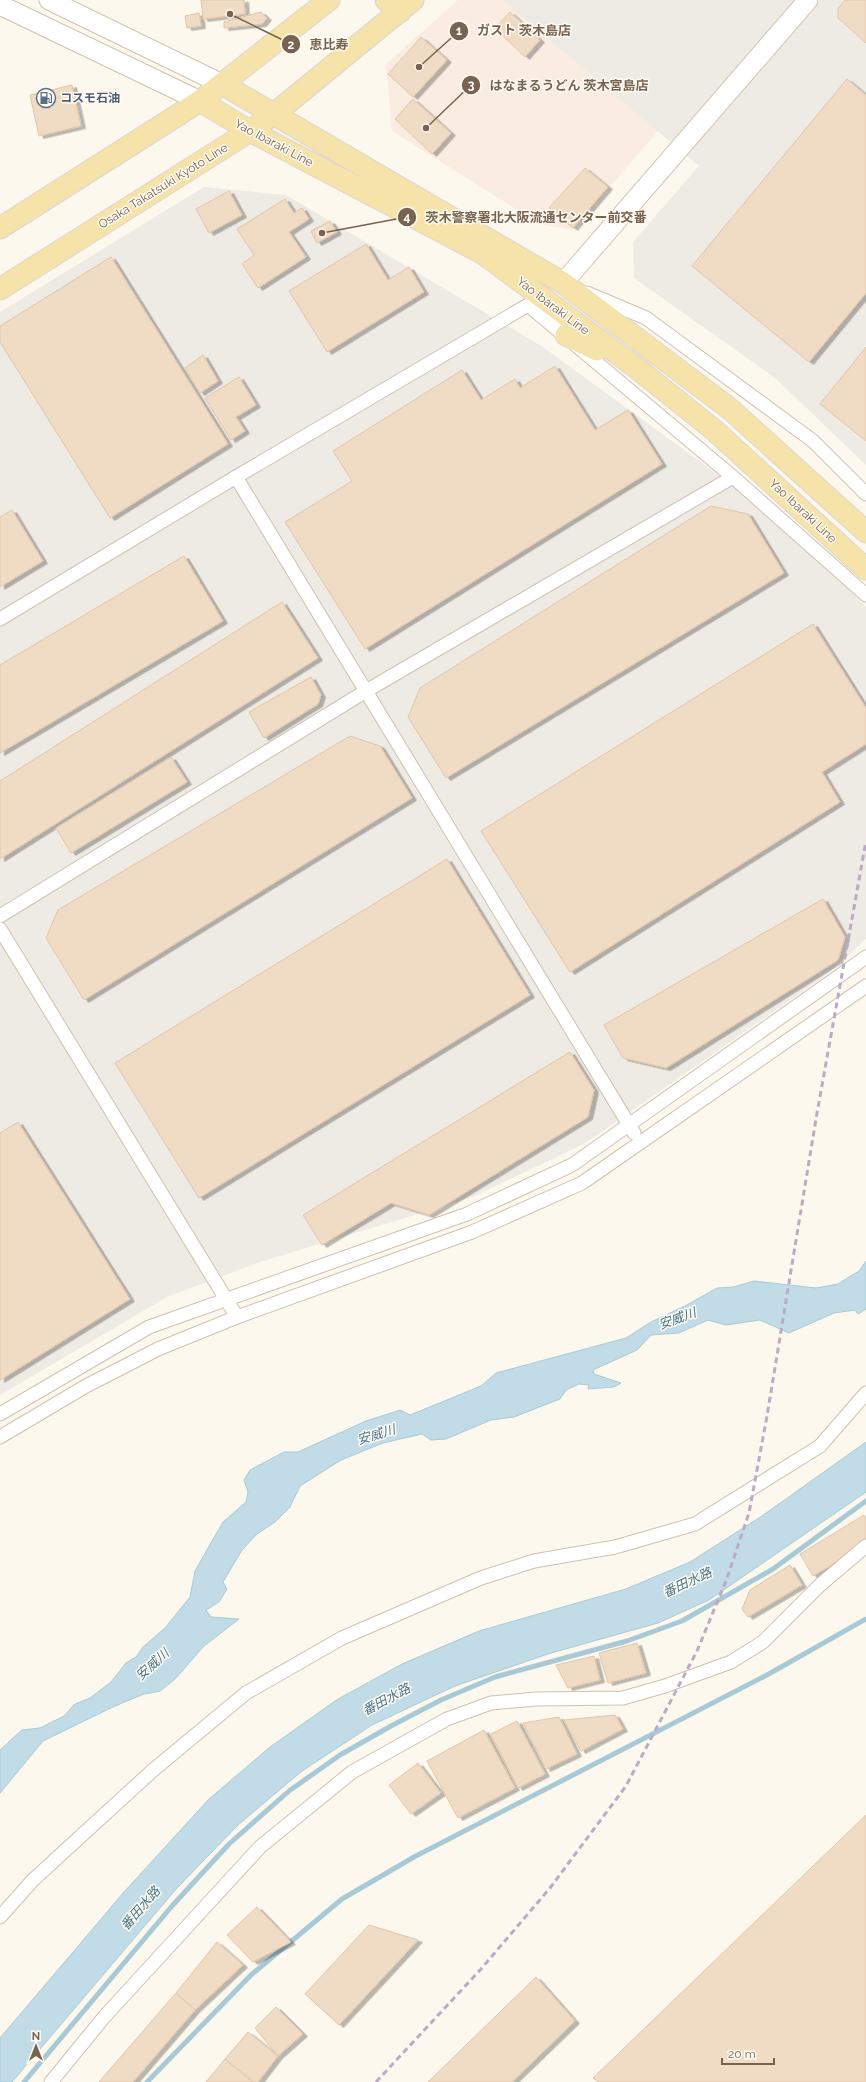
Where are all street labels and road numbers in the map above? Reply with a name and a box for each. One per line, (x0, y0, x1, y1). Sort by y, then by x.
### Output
street label: Yao Ibaraki Line (232, 116, 316, 170)
street label: Osaka Takatsuki Kyoto Line (96, 140, 230, 232)
street label: Yao Ibaraki Line (514, 274, 592, 338)
street label: Yao Ibaraki Line (766, 476, 840, 546)

